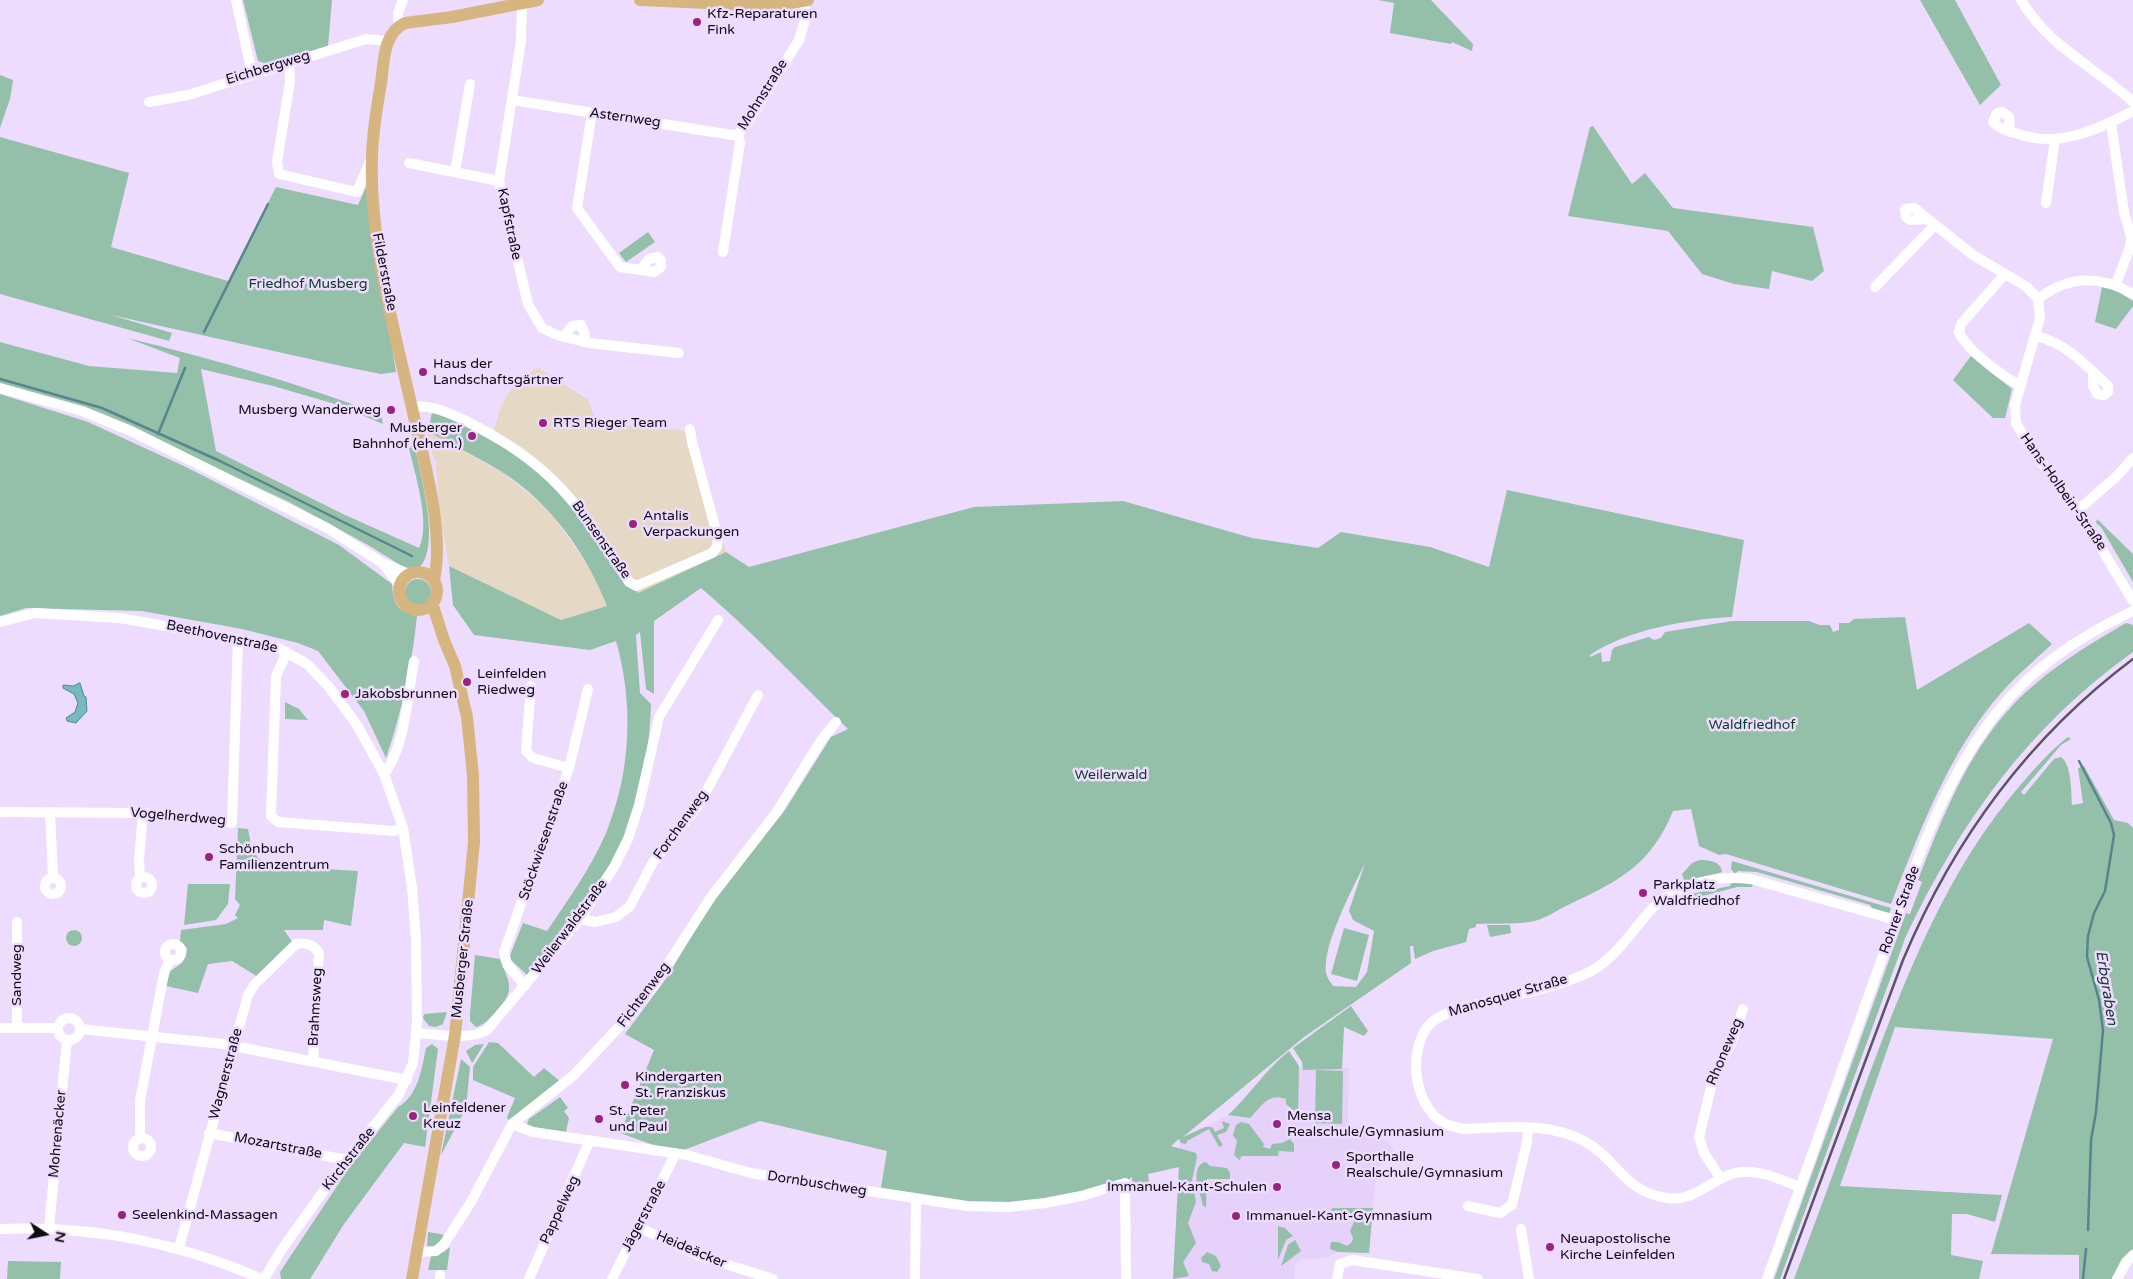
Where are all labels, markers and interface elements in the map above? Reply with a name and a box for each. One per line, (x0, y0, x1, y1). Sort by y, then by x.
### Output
place label: Kfz-Reparaturen Fink (707, 6, 818, 38)
marker: Kfz-Reparaturen Fink (691, 16, 703, 28)
street label: Eichbergweg (224, 47, 312, 89)
street label: Mohnstraße (735, 56, 791, 134)
street label: Asternweg (588, 105, 662, 131)
street label: Kapfstraße (493, 187, 525, 261)
street label: Filderstraße (368, 232, 400, 312)
park label: Friedhof Musberg (248, 276, 368, 292)
place label: Haus der Landschaftsgärtner (433, 356, 563, 388)
marker: Haus der Landschaftsgärtner (417, 366, 429, 378)
place label: Musberg Wanderweg (238, 402, 381, 418)
marker: Musberg Wanderweg (385, 404, 397, 416)
place label: RTS Rieger Team (553, 415, 667, 431)
marker: RTS Rieger Team (537, 417, 549, 429)
place label: Musberger Bahnhof (ehem.) (352, 420, 462, 452)
marker: Musberger Bahnhof (ehem.) (466, 430, 478, 442)
street label: Hans-Holbein-Straße (2016, 430, 2110, 554)
street label: Bunsenstraße (568, 498, 634, 582)
place label: Antalis Verpackungen (643, 508, 739, 540)
marker: Antalis Verpackungen (627, 518, 639, 530)
street label: Beethovenstraße (165, 617, 279, 657)
place label: Leinfelden Riedweg (477, 666, 546, 699)
marker: Leinfelden Riedweg (461, 676, 473, 688)
place label: Jakobsbrunnen (355, 686, 457, 702)
marker: Jakobsbrunnen (339, 688, 351, 700)
park label: Waldfriedhof (1708, 717, 1796, 733)
park label: Weilerwald (1075, 767, 1147, 783)
street label: Stöckwiesenstraße (516, 779, 572, 903)
street label: Forchenweg (650, 787, 712, 863)
street label: Vogelherdweg (130, 804, 226, 830)
place label: Schönbuch Familienzentrum (219, 841, 329, 874)
marker: Schönbuch Familienzentrum (203, 851, 215, 863)
street label: Rohrer Straße (1876, 864, 1924, 956)
street label: Weilerwaldstraße (529, 876, 611, 978)
place label: Parkplatz Waldfriedhof (1653, 877, 1740, 910)
marker: Parkplatz Waldfriedhof (1637, 887, 1649, 899)
street label: Musberger Straße (448, 899, 478, 1019)
street label: Sandweg (9, 944, 25, 1006)
water label: Erbgraben (2091, 949, 2121, 1027)
street label: Fichtenweg (614, 959, 674, 1031)
street label: Brahmsweg (306, 967, 326, 1047)
street label: Manosquer Straße (1447, 971, 1569, 1021)
street label: Rhoneweg (1703, 1016, 1747, 1088)
street label: Wagnerstraße (206, 1027, 246, 1121)
place label: Kindergarten St. Franziskus (635, 1069, 726, 1102)
marker: Kindergarten St. Franziskus (619, 1079, 631, 1091)
street label: Mohrenäcker (46, 1089, 70, 1179)
place label: Leinfeldener Kreuz (423, 1100, 506, 1132)
place label: St. Peter und Paul (609, 1103, 667, 1136)
place label: Mensa Realschule/Gymnasium (1287, 1108, 1444, 1140)
marker: Leinfeldener Kreuz (407, 1110, 419, 1122)
marker: St. Peter und Paul (593, 1113, 605, 1125)
marker: Mensa Realschule/Gymnasium (1271, 1118, 1283, 1130)
street label: Kirchstraße (319, 1124, 379, 1194)
street label: Mozartstraße (233, 1129, 323, 1163)
place label: Sporthalle Realschule/Gymnasium (1346, 1149, 1503, 1182)
marker: Sporthalle Realschule/Gymnasium (1330, 1159, 1342, 1171)
street label: Dornbuschweg (766, 1168, 868, 1200)
street label: Pappelweg (537, 1173, 583, 1247)
street label: Jägerstraße (618, 1178, 670, 1254)
place label: Immanuel-Kant-Schulen (1107, 1179, 1267, 1195)
marker: Immanuel-Kant-Schulen (1271, 1181, 1283, 1193)
place label: Seelenkind-Massagen (132, 1207, 278, 1223)
place label: Immanuel-Kant-Gymnasium (1246, 1208, 1432, 1224)
north arrow (20, 1209, 70, 1259)
marker: Seelenkind-Massagen (116, 1209, 128, 1221)
marker: Immanuel-Kant-Gymnasium (1230, 1210, 1242, 1222)
street label: Heideäcker (653, 1228, 729, 1272)
text: N (51, 1230, 70, 1244)
place label: Neuapostolische Kirche Leinfelden (1560, 1231, 1675, 1264)
marker: Neuapostolische Kirche Leinfelden (1544, 1241, 1556, 1253)

